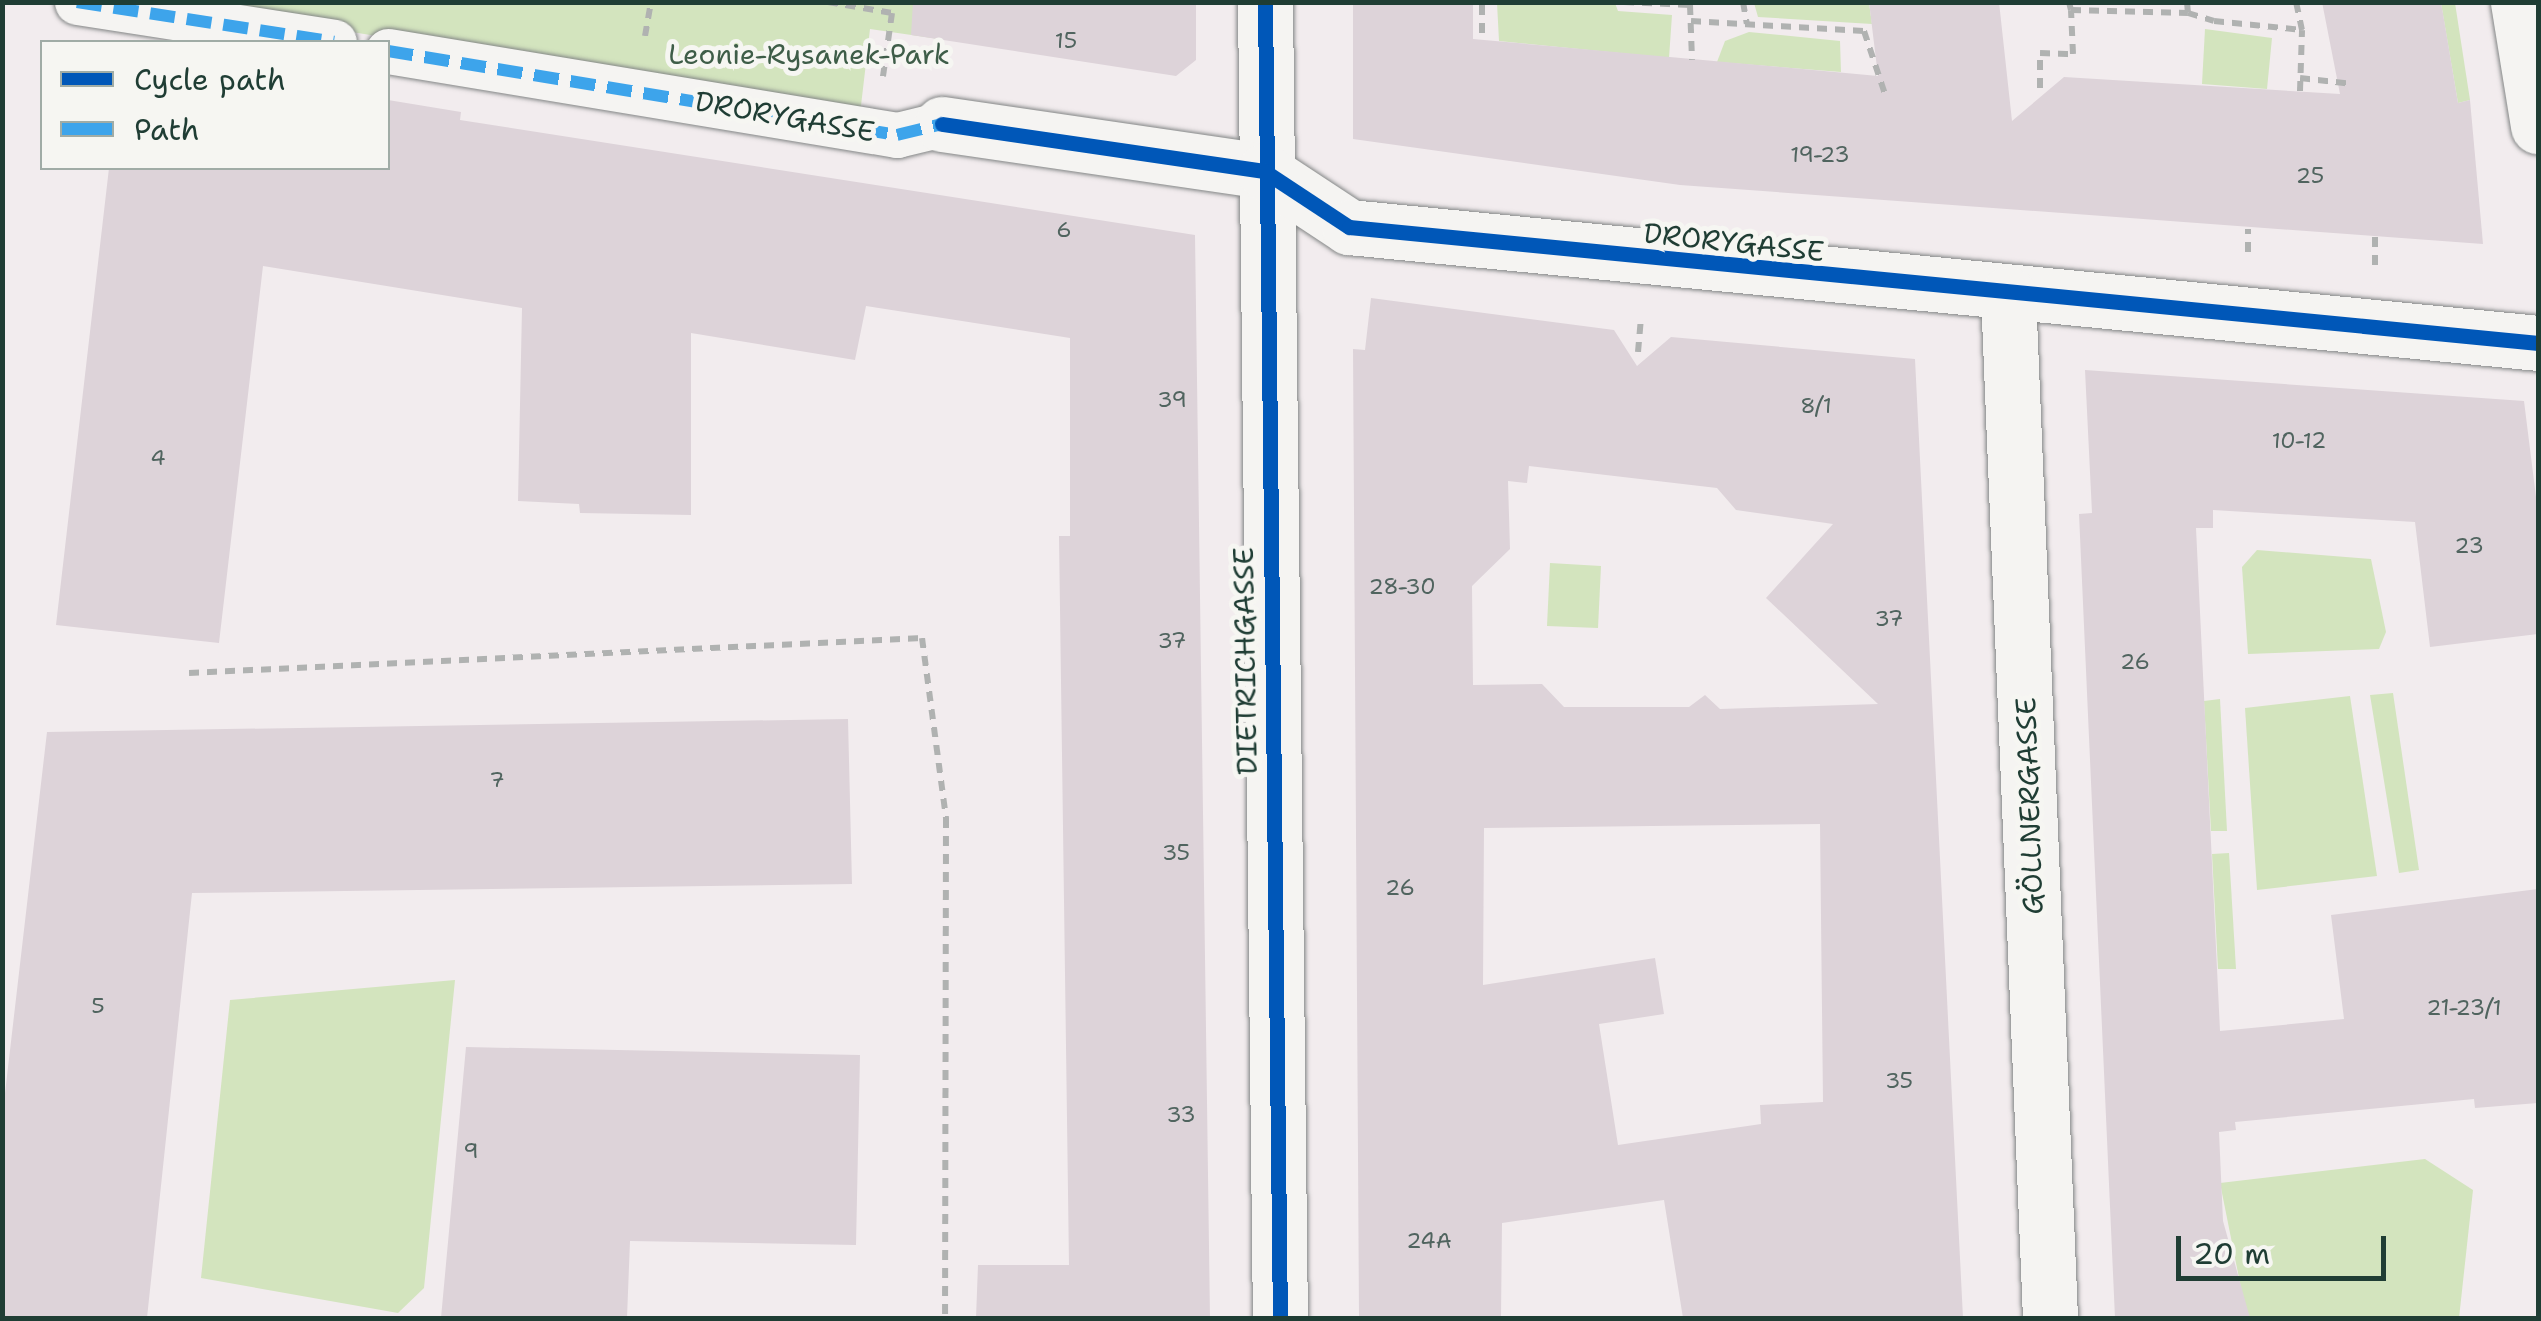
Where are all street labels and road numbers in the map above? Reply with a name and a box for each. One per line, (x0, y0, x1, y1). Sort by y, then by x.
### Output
street label: DRORYGASSE (693, 84, 877, 148)
street label: DRORYGASSE (1642, 216, 1826, 268)
street label: DIETRICHGASSE (1226, 547, 1264, 775)
street label: GÖLLNERGASSE (2008, 697, 2050, 915)

